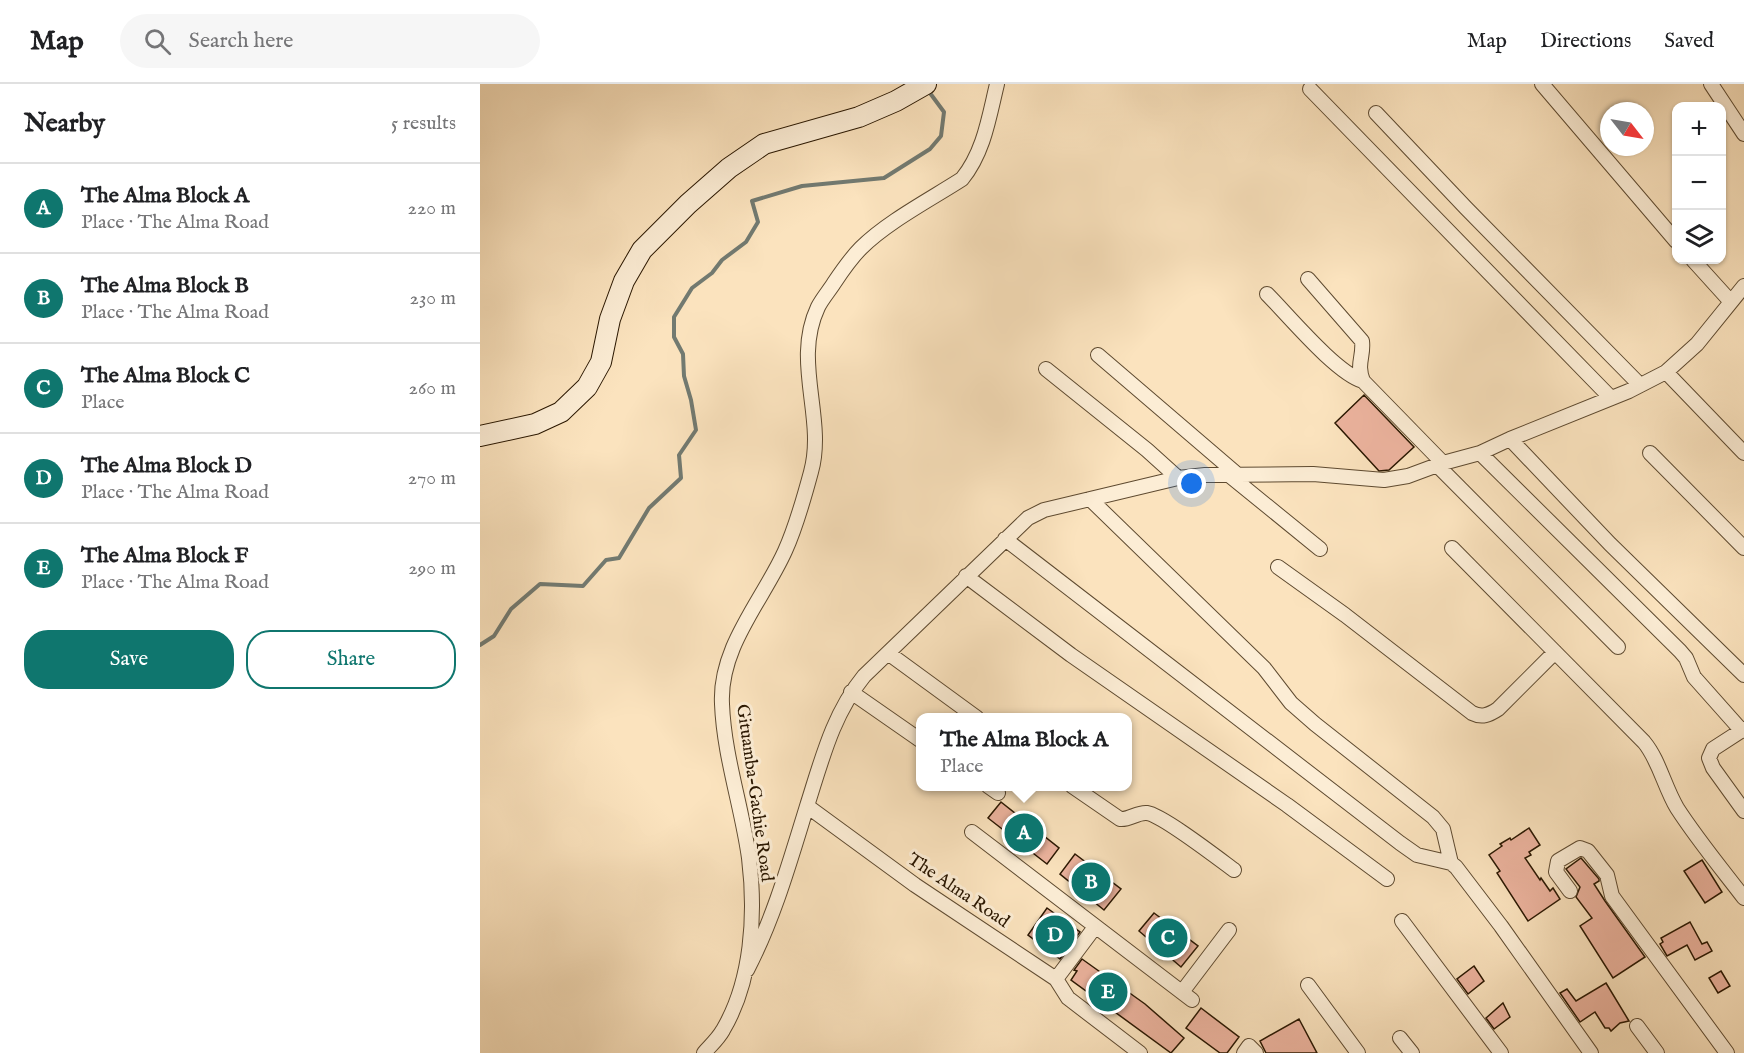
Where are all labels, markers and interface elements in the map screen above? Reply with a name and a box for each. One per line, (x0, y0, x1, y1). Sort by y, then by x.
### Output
search box (120, 14, 540, 68)
text: Map (30, 24, 84, 59)
icon: search (141, 25, 174, 58)
text: Search here (189, 27, 293, 55)
text: Map (1467, 28, 1507, 55)
text: Directions (1540, 28, 1631, 55)
text: Saved (1664, 28, 1714, 55)
north arrow (1600, 102, 1654, 156)
map controls (1672, 102, 1726, 264)
button: + (1672, 102, 1726, 156)
text: Nearby (24, 107, 105, 140)
text: 5 results (391, 111, 456, 136)
button: − (1672, 156, 1726, 210)
text: The Alma Block A (81, 182, 249, 210)
text: A (37, 196, 50, 221)
text: 220 m (408, 196, 456, 221)
text: Place · The Alma Road (81, 210, 269, 235)
button: layers (1672, 210, 1726, 264)
text: The Alma Block B (81, 272, 249, 300)
text: B (37, 286, 50, 311)
text: 230 m (410, 286, 456, 311)
text: Place · The Alma Road (81, 300, 269, 325)
text: The Alma Block C (81, 362, 250, 390)
text: C (36, 376, 51, 401)
text: 260 m (409, 376, 456, 401)
text: Place (81, 390, 124, 415)
text: The Alma Block D (81, 452, 252, 480)
text: D (35, 466, 52, 491)
text: 270 m (408, 466, 456, 491)
your location (1177, 469, 1206, 498)
text: Place · The Alma Road (81, 480, 269, 505)
text: The Alma Block F (81, 542, 248, 570)
text: E (37, 556, 50, 581)
text: 290 m (408, 556, 456, 581)
text: Place · The Alma Road (81, 570, 269, 595)
button: Save (24, 630, 234, 689)
button: Share (246, 630, 456, 689)
street label: Gituamba-Gachie Road (730, 703, 778, 884)
popup (916, 713, 1132, 791)
text: The Alma Block A (940, 726, 1108, 754)
text: Place (940, 754, 983, 779)
pin: A (1004, 810, 1044, 855)
street label: The Alma Road (903, 848, 1014, 934)
pin: B (1072, 860, 1110, 904)
pin: D (1036, 912, 1074, 958)
pin: C (1148, 916, 1188, 960)
pin: E (1088, 970, 1128, 1014)

